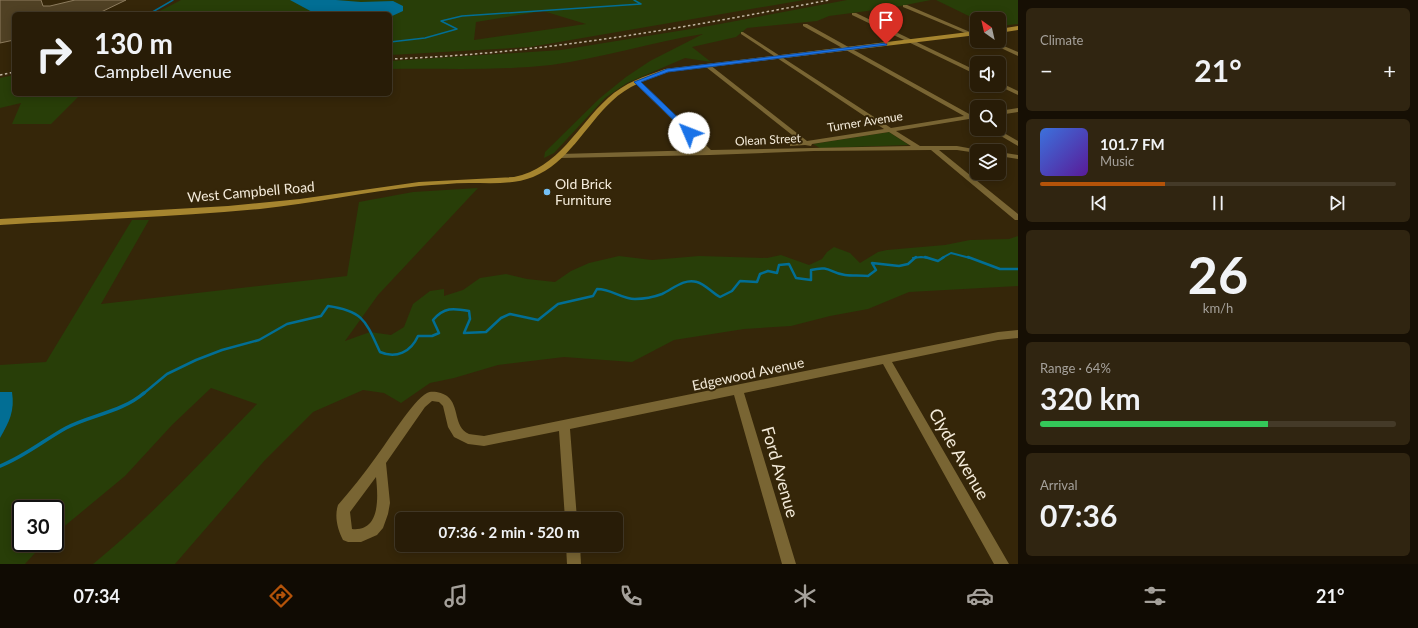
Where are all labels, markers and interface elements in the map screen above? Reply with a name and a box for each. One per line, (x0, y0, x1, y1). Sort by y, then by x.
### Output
pin (869, 3, 903, 44)
icon: arrive (875, 9, 897, 31)
north arrow (970, 12, 1006, 48)
map controls (970, 12, 1006, 180)
text: 130 m (94, 26, 173, 60)
icon: right (28, 28, 80, 80)
text: Climate (1040, 32, 1083, 48)
text: 21° (1194, 52, 1242, 88)
button: sound (970, 56, 1006, 92)
text: − (1040, 57, 1053, 84)
text: + (1383, 57, 1396, 84)
text: Campbell Avenue (94, 60, 232, 82)
button: search (970, 100, 1006, 136)
street label: Turner Avenue (826, 108, 904, 135)
position arrow (668, 112, 710, 154)
street label: Olean Street (735, 130, 802, 149)
text: 101.7 FM (1100, 135, 1165, 153)
button: layers (970, 144, 1006, 180)
text: Music (1100, 153, 1134, 169)
place label: Old Brick Furniture (555, 175, 613, 208)
street label: West Campbell Road (186, 177, 315, 206)
marker: Old Brick Furniture (542, 187, 552, 197)
icon: previous (1088, 192, 1110, 214)
icon: pause (1207, 192, 1229, 214)
icon: next (1326, 192, 1348, 214)
text: 26 (1188, 243, 1248, 305)
text: km/h (1203, 300, 1233, 316)
street label: Edgewood Avenue (690, 353, 806, 394)
text: Range · 64% (1040, 360, 1111, 376)
text: 320 km (1040, 380, 1141, 416)
street label: Clyde Avenue (925, 404, 994, 503)
street label: Ford Avenue (757, 424, 804, 520)
text: Arrival (1040, 477, 1077, 493)
text: 07:36 (1040, 497, 1117, 533)
speed limit sign: 30 (12, 500, 64, 552)
text: 07:36 · 2 min · 520 m (439, 523, 579, 541)
icon: directions (267, 582, 295, 610)
icon: music (442, 582, 470, 610)
icon: phone (617, 582, 645, 610)
icon: climate (791, 582, 819, 610)
icon: car (966, 582, 994, 610)
icon: filters (1141, 582, 1169, 610)
text: 07:34 (73, 585, 120, 607)
text: 21° (1316, 585, 1344, 607)

